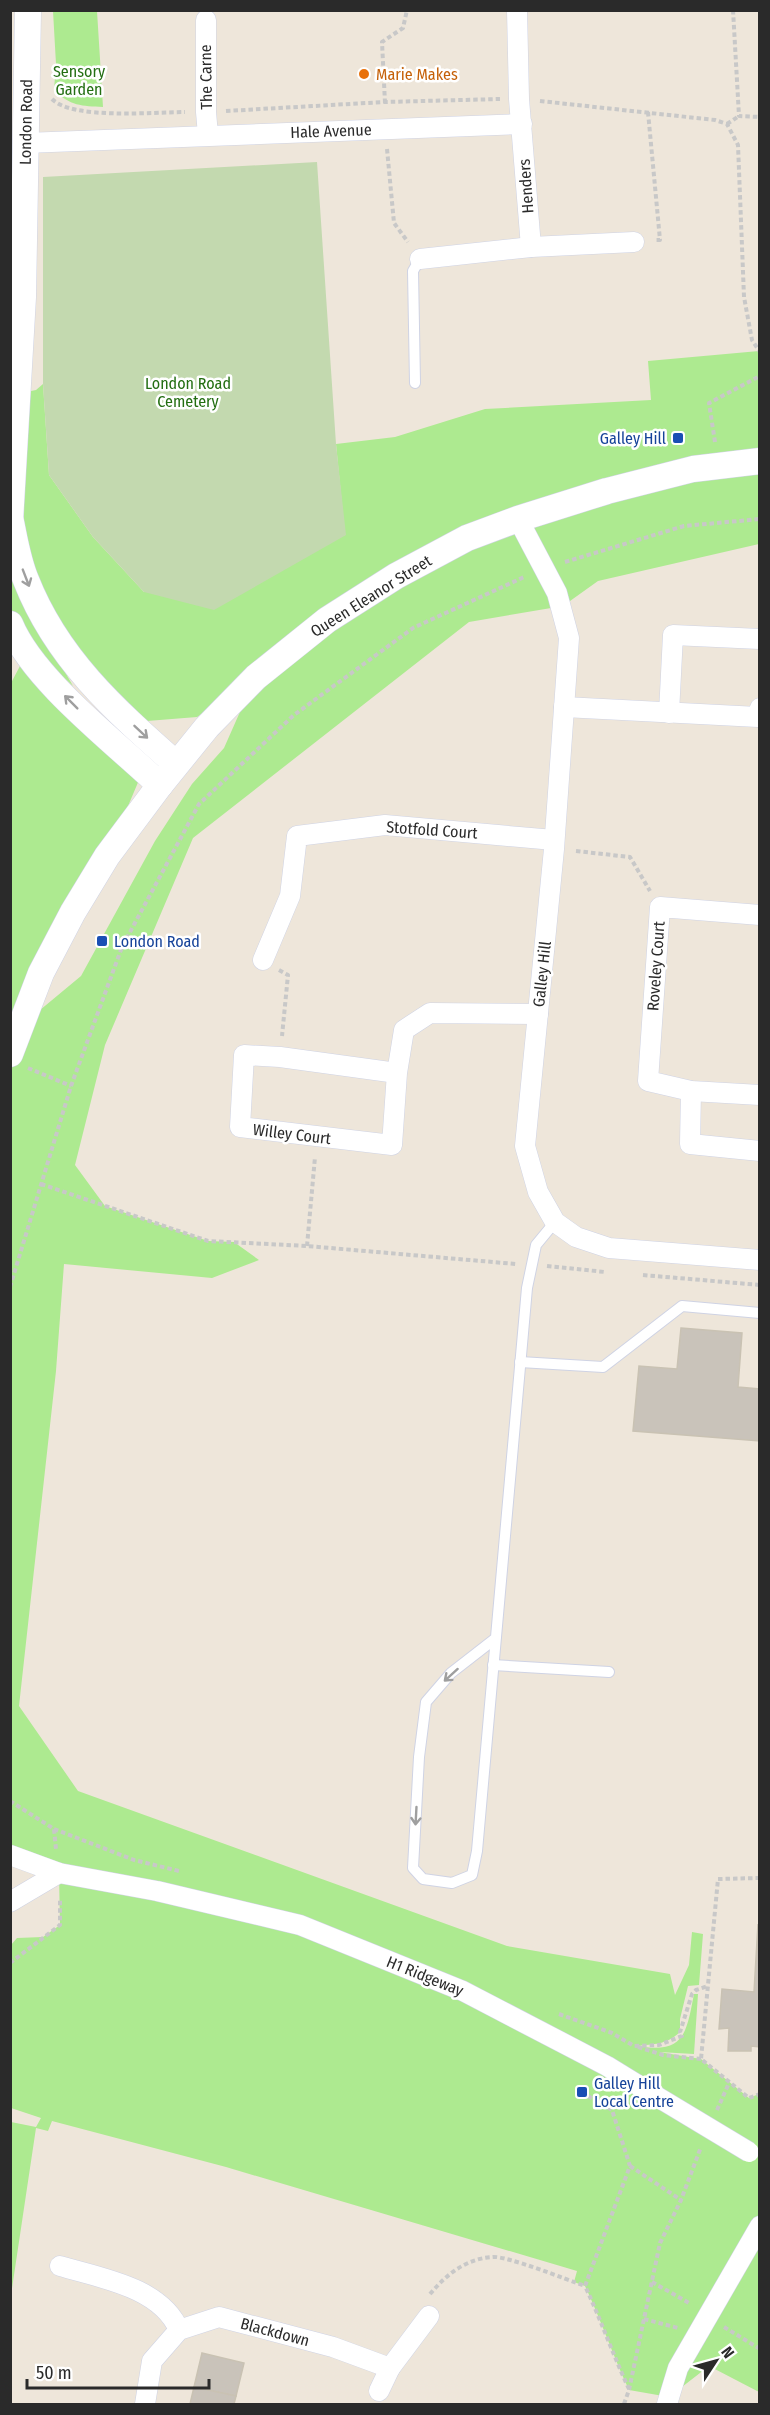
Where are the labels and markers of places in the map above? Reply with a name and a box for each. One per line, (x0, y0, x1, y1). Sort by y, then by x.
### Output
place label: Marie Makes (376, 65, 458, 84)
marker: Marie Makes (357, 67, 371, 81)
place label: Galley Hill (600, 429, 666, 448)
marker: Galley Hill (671, 431, 685, 445)
place label: London Road (114, 932, 200, 951)
marker: London Road (95, 934, 109, 948)
place label: Galley Hill Local Centre (594, 2074, 674, 2111)
marker: Galley Hill Local Centre (575, 2085, 589, 2099)

